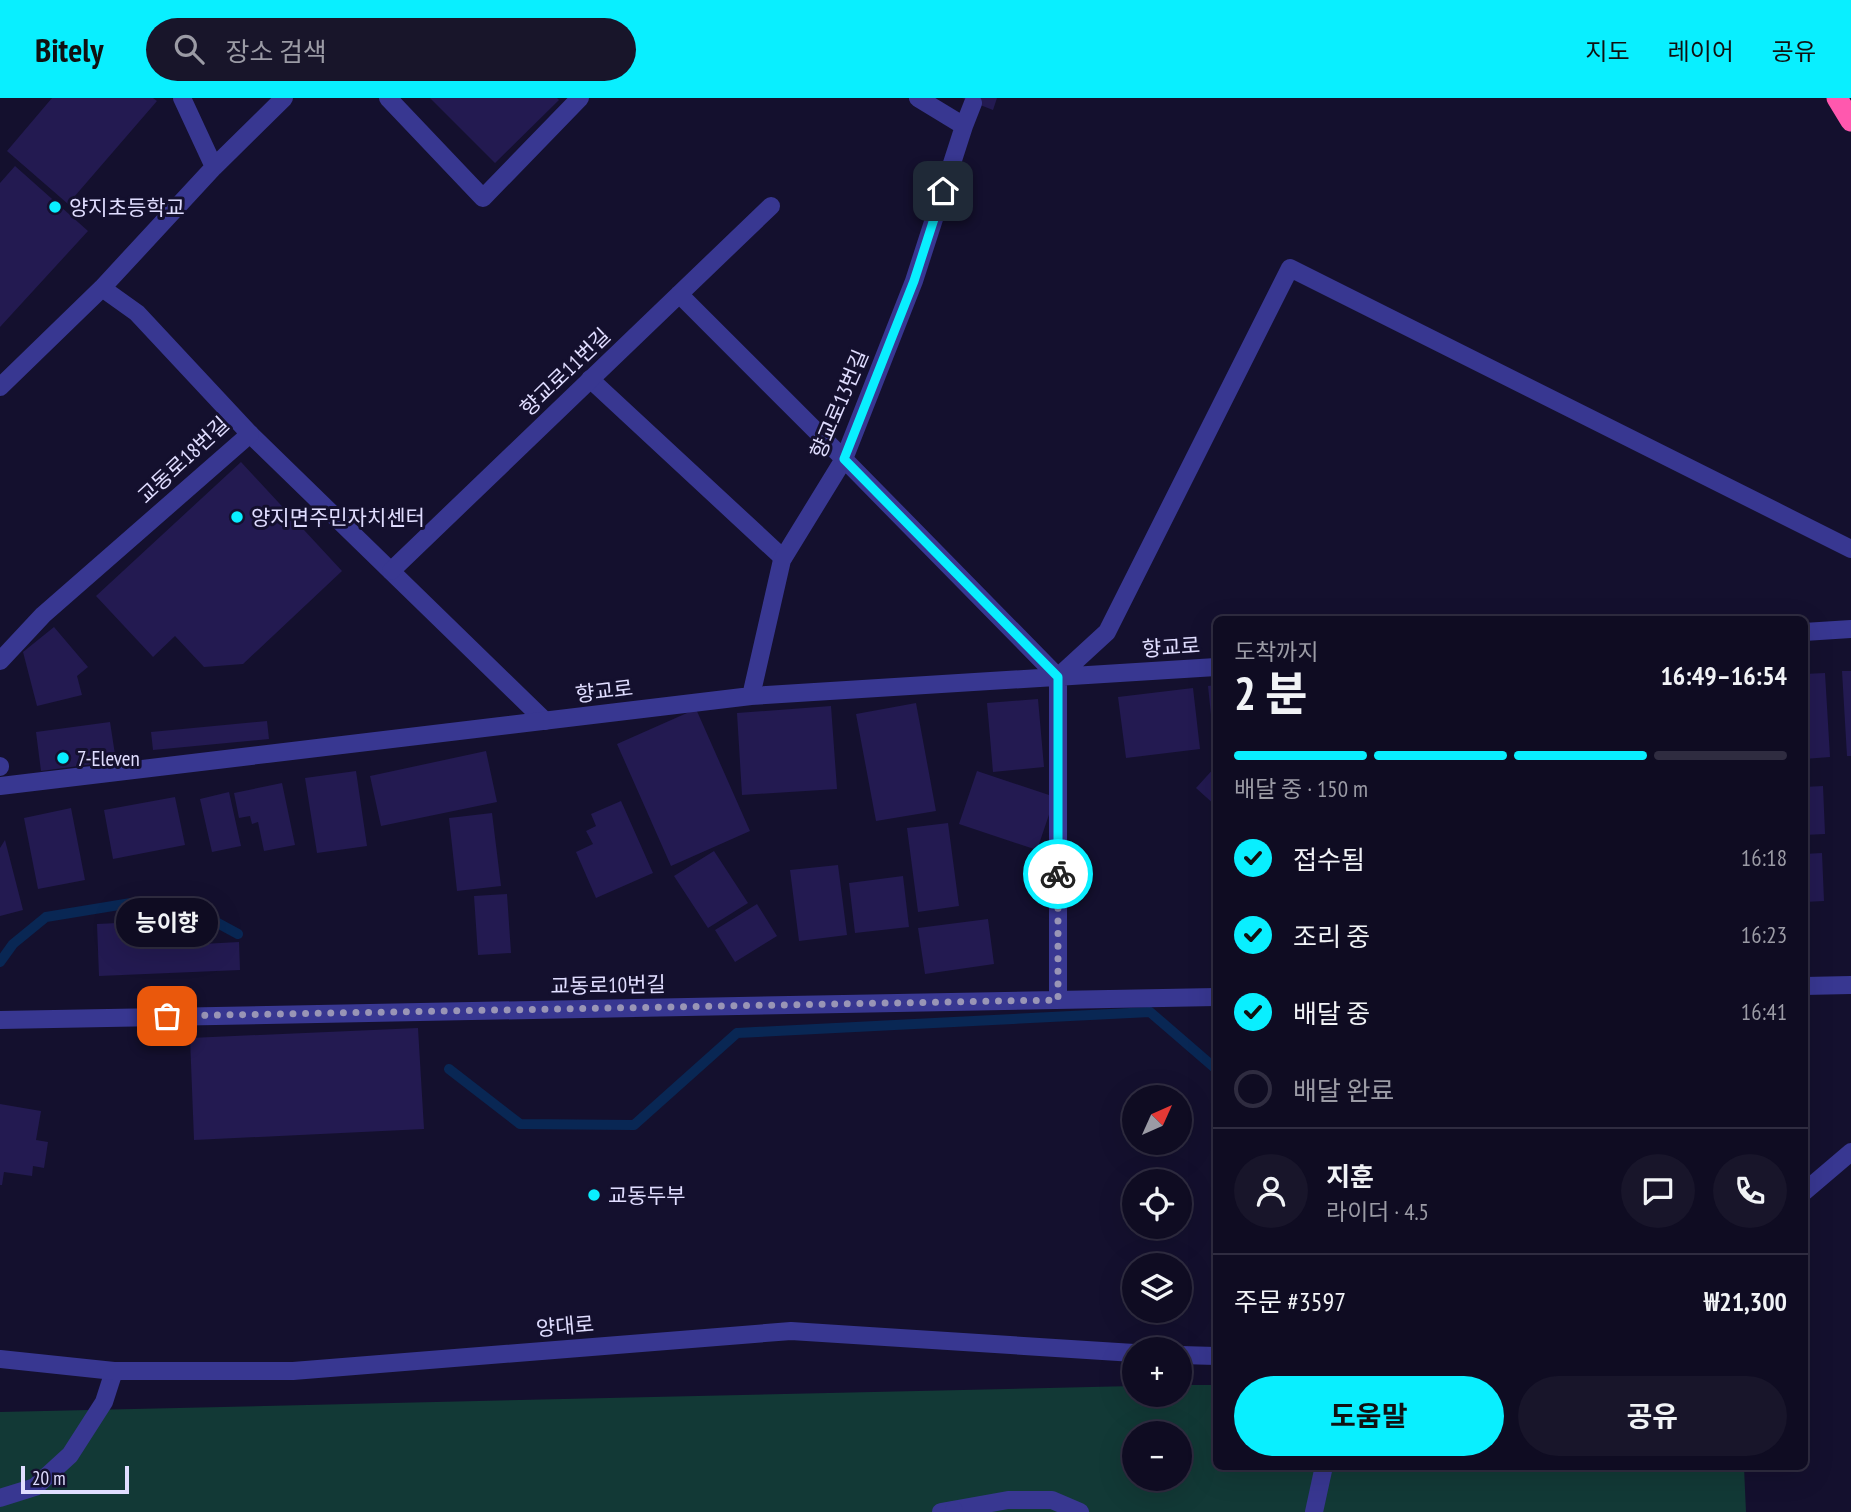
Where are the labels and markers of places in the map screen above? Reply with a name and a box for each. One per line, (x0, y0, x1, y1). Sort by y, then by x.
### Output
pin (913, 161, 973, 221)
place label: 양지초등학교 (69, 194, 185, 221)
marker: 양지초등학교 (47, 199, 63, 215)
place label: 양지면주민자치센터 (251, 504, 425, 531)
marker: 양지면주민자치센터 (229, 509, 245, 525)
place label: 7-Eleven (77, 745, 140, 772)
marker: 7-Eleven (55, 750, 71, 766)
callout: 능이향 (116, 897, 218, 946)
pin (137, 986, 197, 1046)
place label: 교동두부 (608, 1182, 685, 1209)
marker: 교동두부 (586, 1187, 602, 1203)

